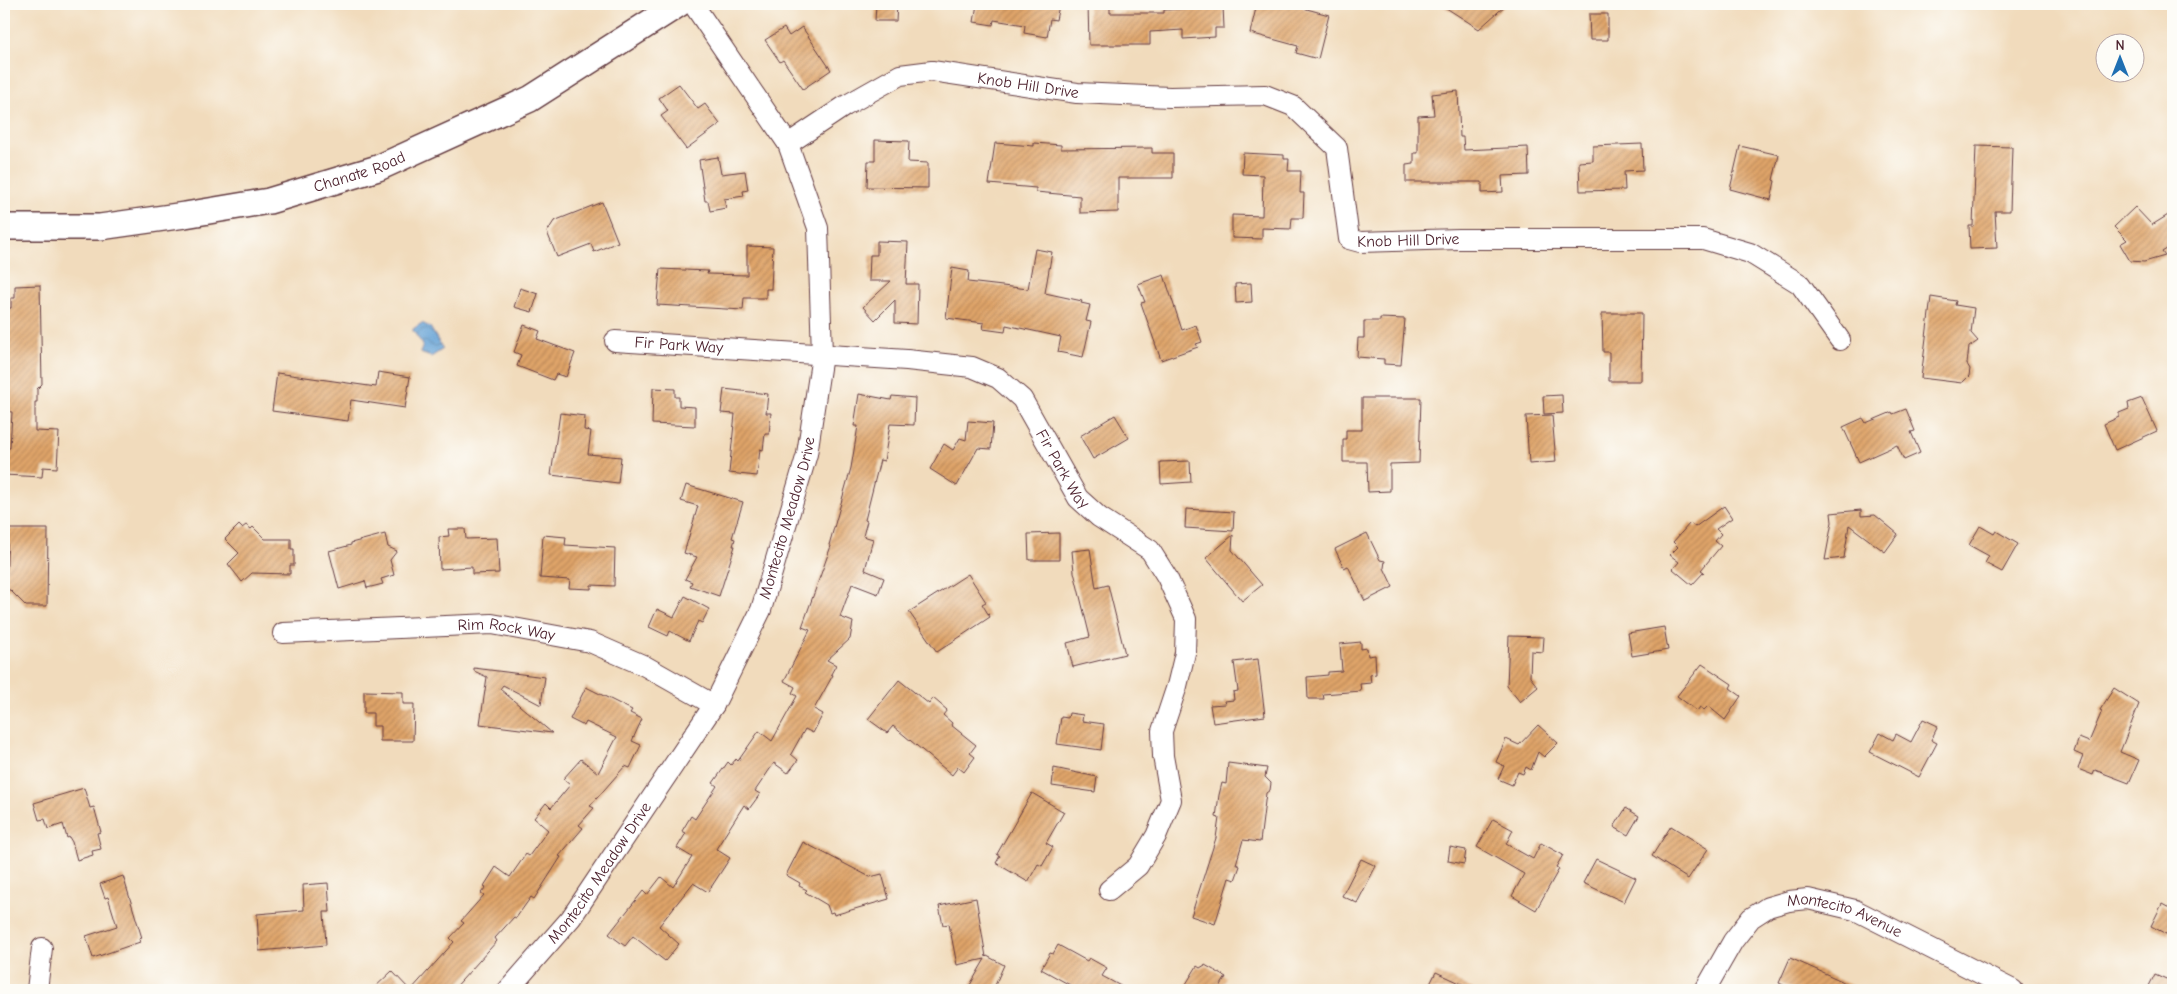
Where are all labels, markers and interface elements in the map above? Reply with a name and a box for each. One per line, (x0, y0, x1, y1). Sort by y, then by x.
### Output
north arrow (2094, 32, 2144, 82)
text: N (2115, 37, 2125, 54)
street label: Knob Hill Drive (976, 69, 1080, 102)
street label: Chanate Road (311, 148, 408, 196)
street label: Knob Hill Drive (1357, 230, 1460, 251)
street label: Fir Park Way (634, 333, 725, 357)
street label: Fir Park Way (1032, 426, 1093, 513)
street label: Montecito Meadow Drive (756, 436, 818, 601)
street label: Rim Rock Way (457, 615, 558, 645)
street label: Montecito Meadow Drive (544, 799, 655, 947)
street label: Montecito Avenue (1786, 890, 1905, 941)

